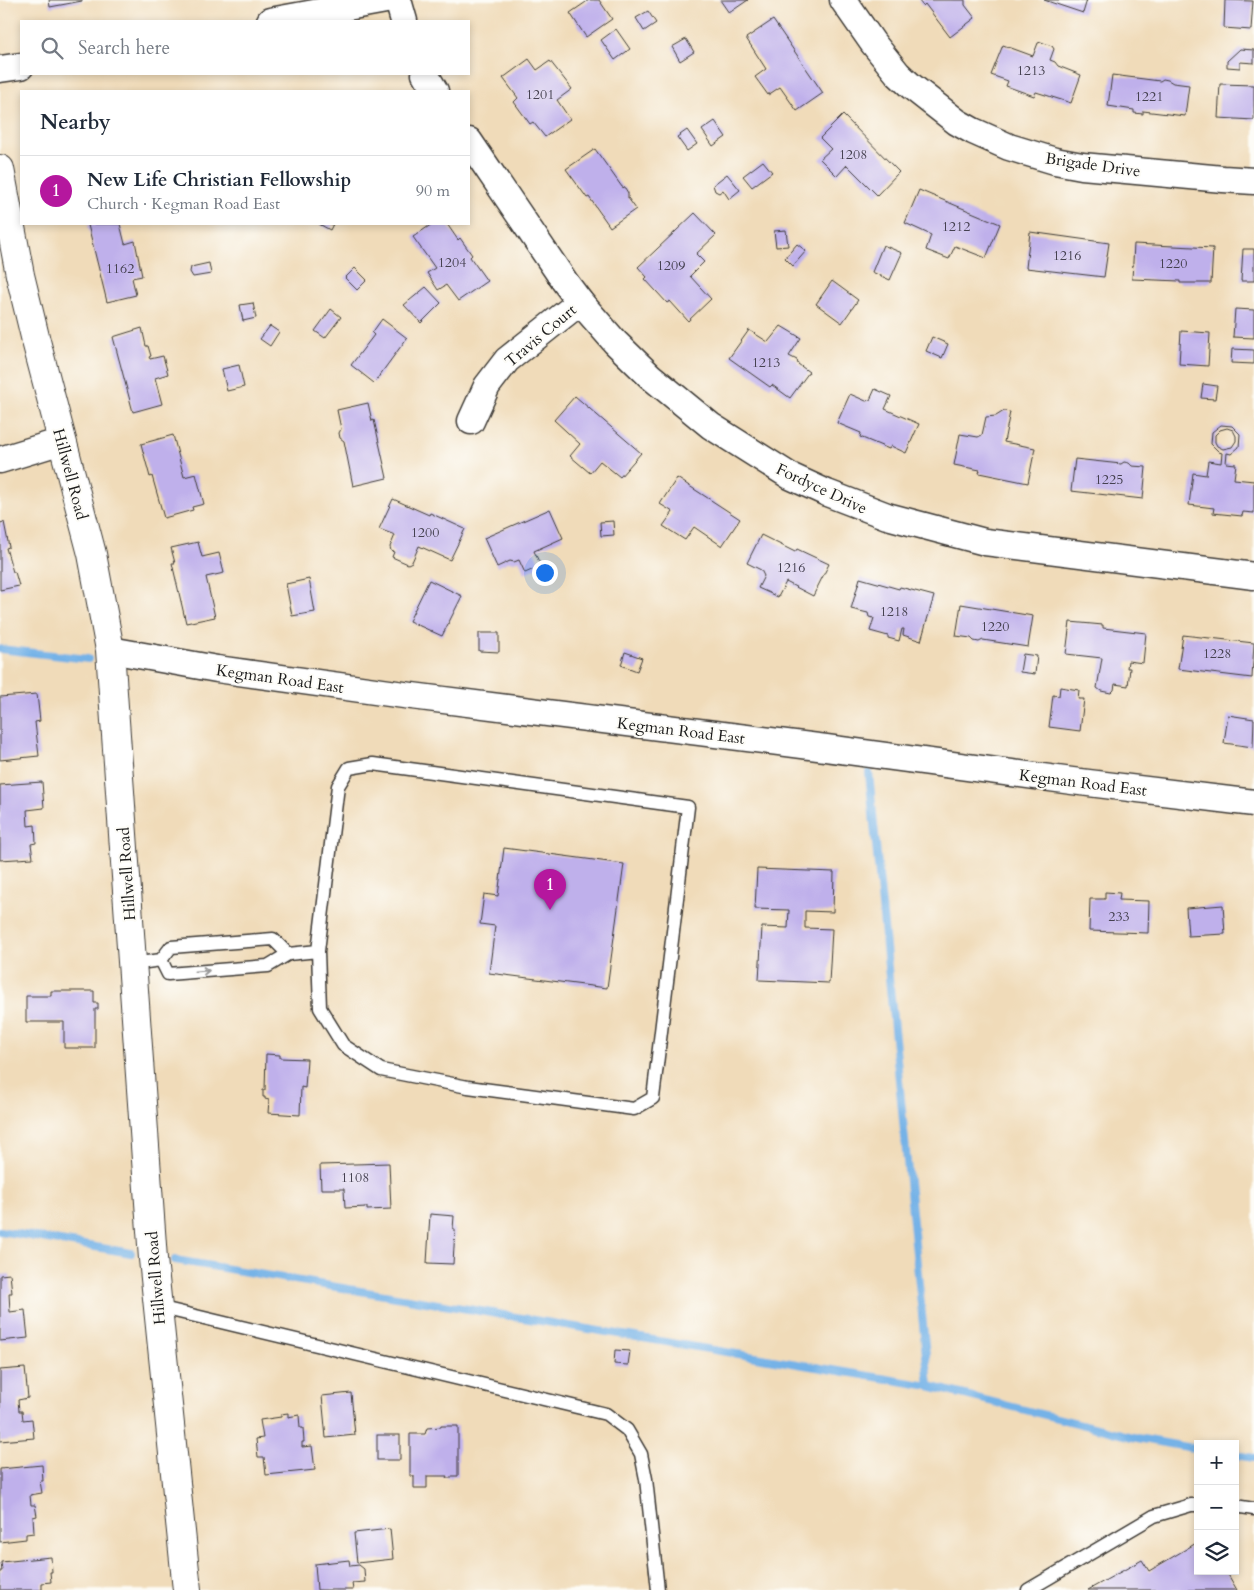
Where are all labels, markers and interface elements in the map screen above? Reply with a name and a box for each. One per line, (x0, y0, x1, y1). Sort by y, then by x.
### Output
search box (20, 20, 470, 75)
icon: search (38, 34, 66, 62)
text: Search here (78, 35, 170, 61)
house number: 1213 (1017, 61, 1045, 80)
house number: 1201 (526, 85, 554, 104)
house number: 1221 (1135, 87, 1163, 106)
text: Nearby (40, 108, 111, 137)
house number: 1208 (839, 145, 867, 164)
street label: Brigade Drive (1044, 147, 1142, 183)
text: New Life Christian Fellowship (87, 167, 351, 193)
text: 1 (52, 180, 60, 202)
text: 90 m (416, 180, 450, 202)
text: Church · Kegman Road East (87, 193, 280, 215)
house number: 1212 (942, 217, 970, 236)
house number: 1216 (1053, 246, 1081, 265)
house number: 1204 (438, 253, 466, 272)
house number: 1220 (1159, 254, 1187, 273)
house number: 1209 (657, 256, 685, 275)
house number: 1162 (106, 259, 134, 278)
street label: Travis Court (500, 299, 581, 372)
house number: 1213 (752, 353, 780, 372)
street label: Hillwell Road (47, 426, 93, 523)
street label: Fordyce Drive (772, 458, 871, 520)
house number: 1225 (1095, 470, 1123, 489)
house number: 1200 (411, 523, 439, 542)
house number: 1216 (777, 558, 805, 577)
your location (532, 560, 558, 586)
house number: 1218 (880, 602, 908, 621)
house number: 1220 (981, 617, 1009, 636)
house number: 1228 (1203, 644, 1231, 663)
street label: Kegman Road East (215, 659, 345, 699)
street label: Kegman Road East (616, 712, 746, 750)
street label: Kegman Road East (1018, 764, 1148, 802)
street label: Hillwell Road (113, 826, 141, 921)
pin: 1 (534, 869, 566, 910)
house number: 233 (1108, 907, 1130, 926)
one-way arrow (194, 966, 210, 976)
house number: 1108 (341, 1168, 369, 1187)
street label: Hillwell Road (141, 1230, 171, 1326)
map controls (1194, 1440, 1239, 1575)
button: + (1194, 1440, 1239, 1485)
button: − (1194, 1485, 1239, 1530)
button: layers (1194, 1530, 1239, 1575)

